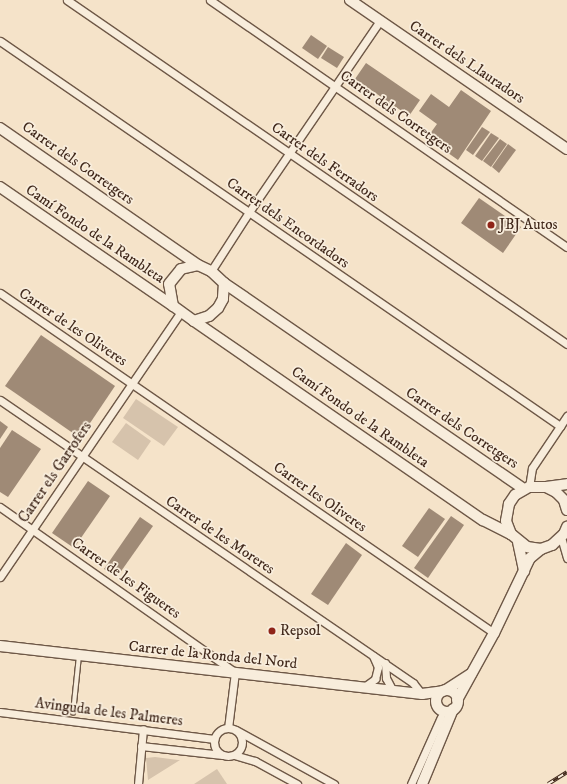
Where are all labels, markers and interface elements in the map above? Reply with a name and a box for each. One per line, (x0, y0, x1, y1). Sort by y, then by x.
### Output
street label: Carrer dels Llauradors (406, 17, 528, 107)
street label: Carrer dels Corretgers (337, 67, 455, 157)
street label: Carrer dels Corretgers (19, 118, 137, 208)
street label: Carrer dels Ferradors (268, 118, 382, 206)
street label: Carrer dels Encordadors (223, 174, 353, 272)
street label: Camí Fondo de la Rambleta (22, 181, 168, 287)
place label: JBJ Autos (499, 216, 558, 234)
marker: JBJ Autos (486, 220, 496, 230)
street label: Carrer de les Oliveres (15, 284, 131, 370)
street label: Camí Fondo de la Rambleta (288, 363, 432, 471)
street label: Carrer dels Corretgers (402, 384, 522, 472)
street label: Carrer els Garrofers (14, 418, 96, 526)
street label: Carrer les Oliveres (270, 458, 370, 536)
street label: Carrer de les Moreres (162, 492, 278, 578)
street label: Carrer de les Figueres (68, 534, 184, 622)
place label: Repsol (280, 622, 320, 640)
marker: Repsol (267, 626, 277, 636)
street label: Carrer de la Ronda del Nord (128, 637, 298, 673)
street label: Avinguda de les Palmeres (34, 694, 184, 730)

